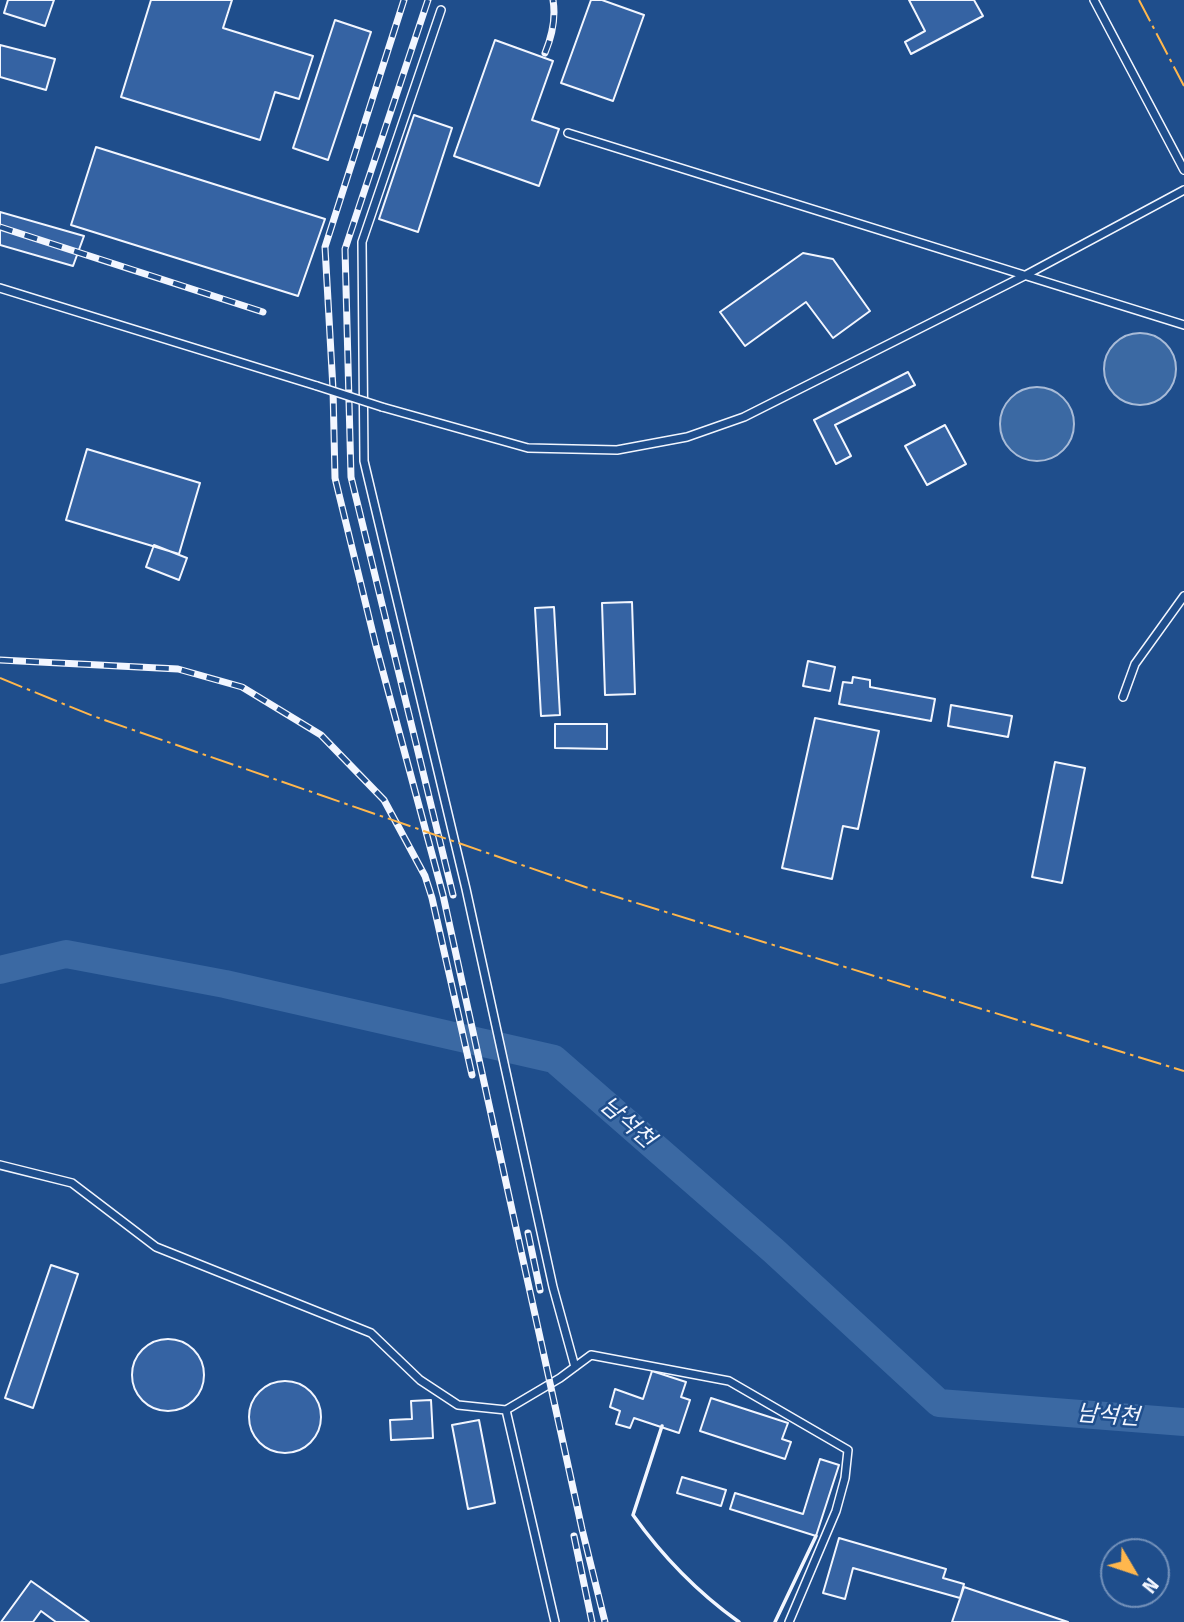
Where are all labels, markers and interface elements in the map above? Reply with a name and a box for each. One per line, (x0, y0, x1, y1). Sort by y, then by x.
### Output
water label: 남석천 (594, 1092, 660, 1154)
water label: 남석천 (1075, 1400, 1141, 1432)
north arrow (1100, 1538, 1170, 1608)
text: N (1137, 1573, 1163, 1597)

